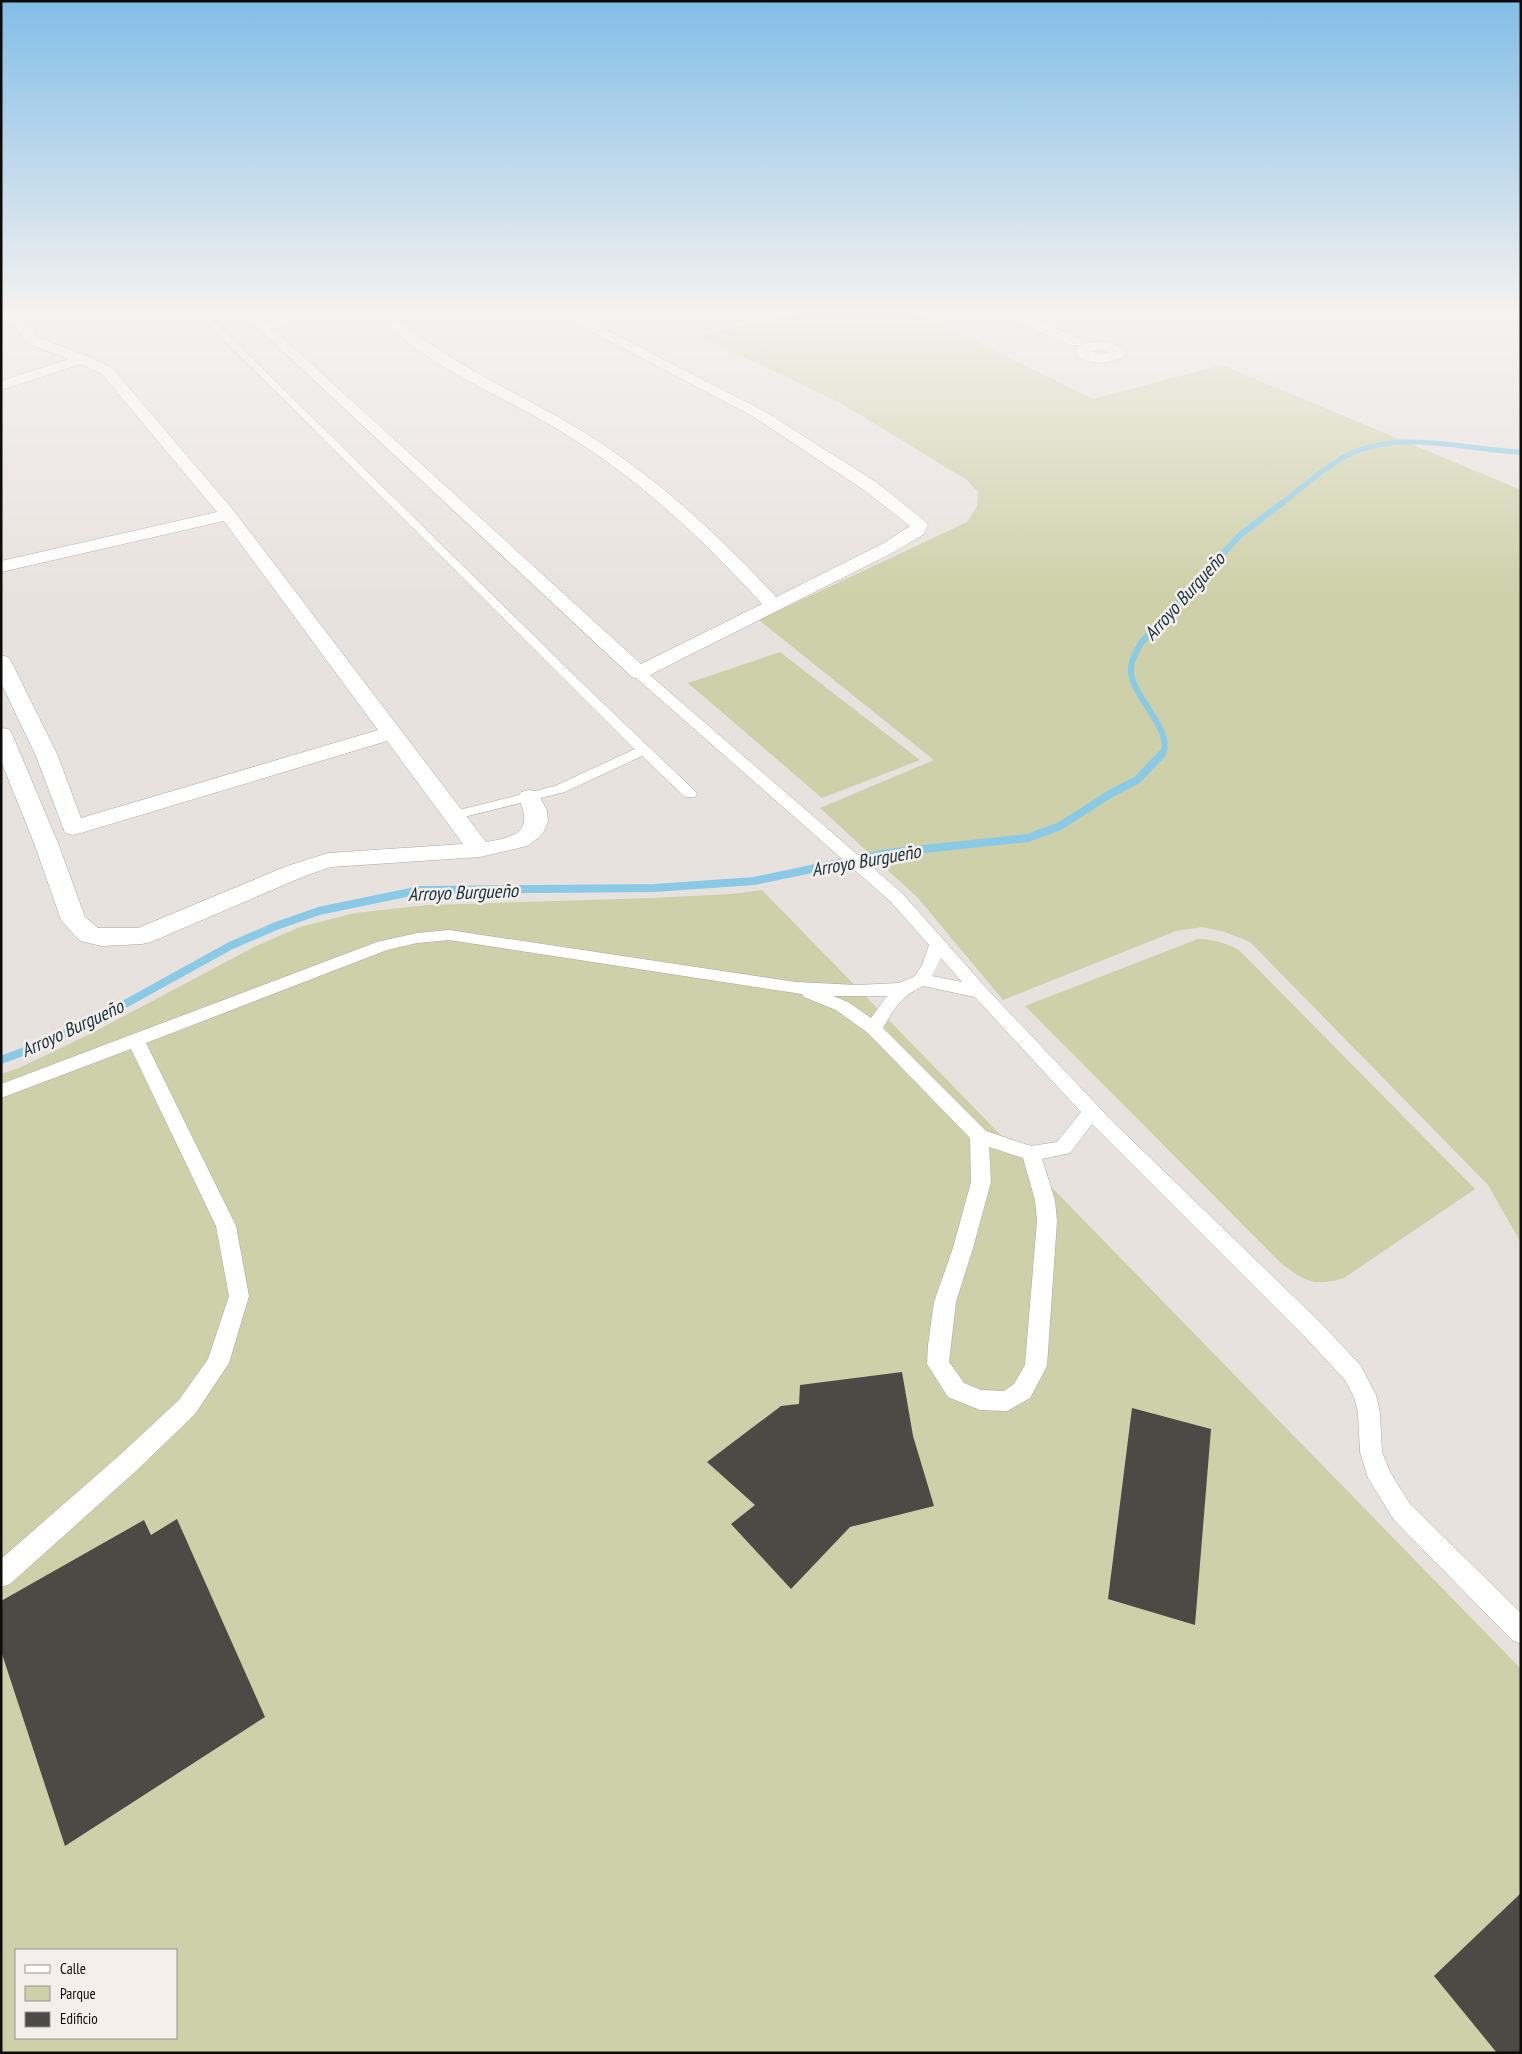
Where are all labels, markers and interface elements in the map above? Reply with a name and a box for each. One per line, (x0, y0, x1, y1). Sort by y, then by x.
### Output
water label: Arroyo Burgueño (1138, 546, 1231, 645)
water label: Arroyo Burgueño (810, 838, 924, 881)
water label: Arroyo Burgueño (408, 878, 520, 906)
water label: Arroyo Burgueño (17, 993, 129, 1062)
legend (15, 1949, 178, 2039)
text: Calle (60, 1959, 86, 1978)
text: Parque (60, 1984, 96, 2003)
text: Edificio (60, 2009, 98, 2028)

